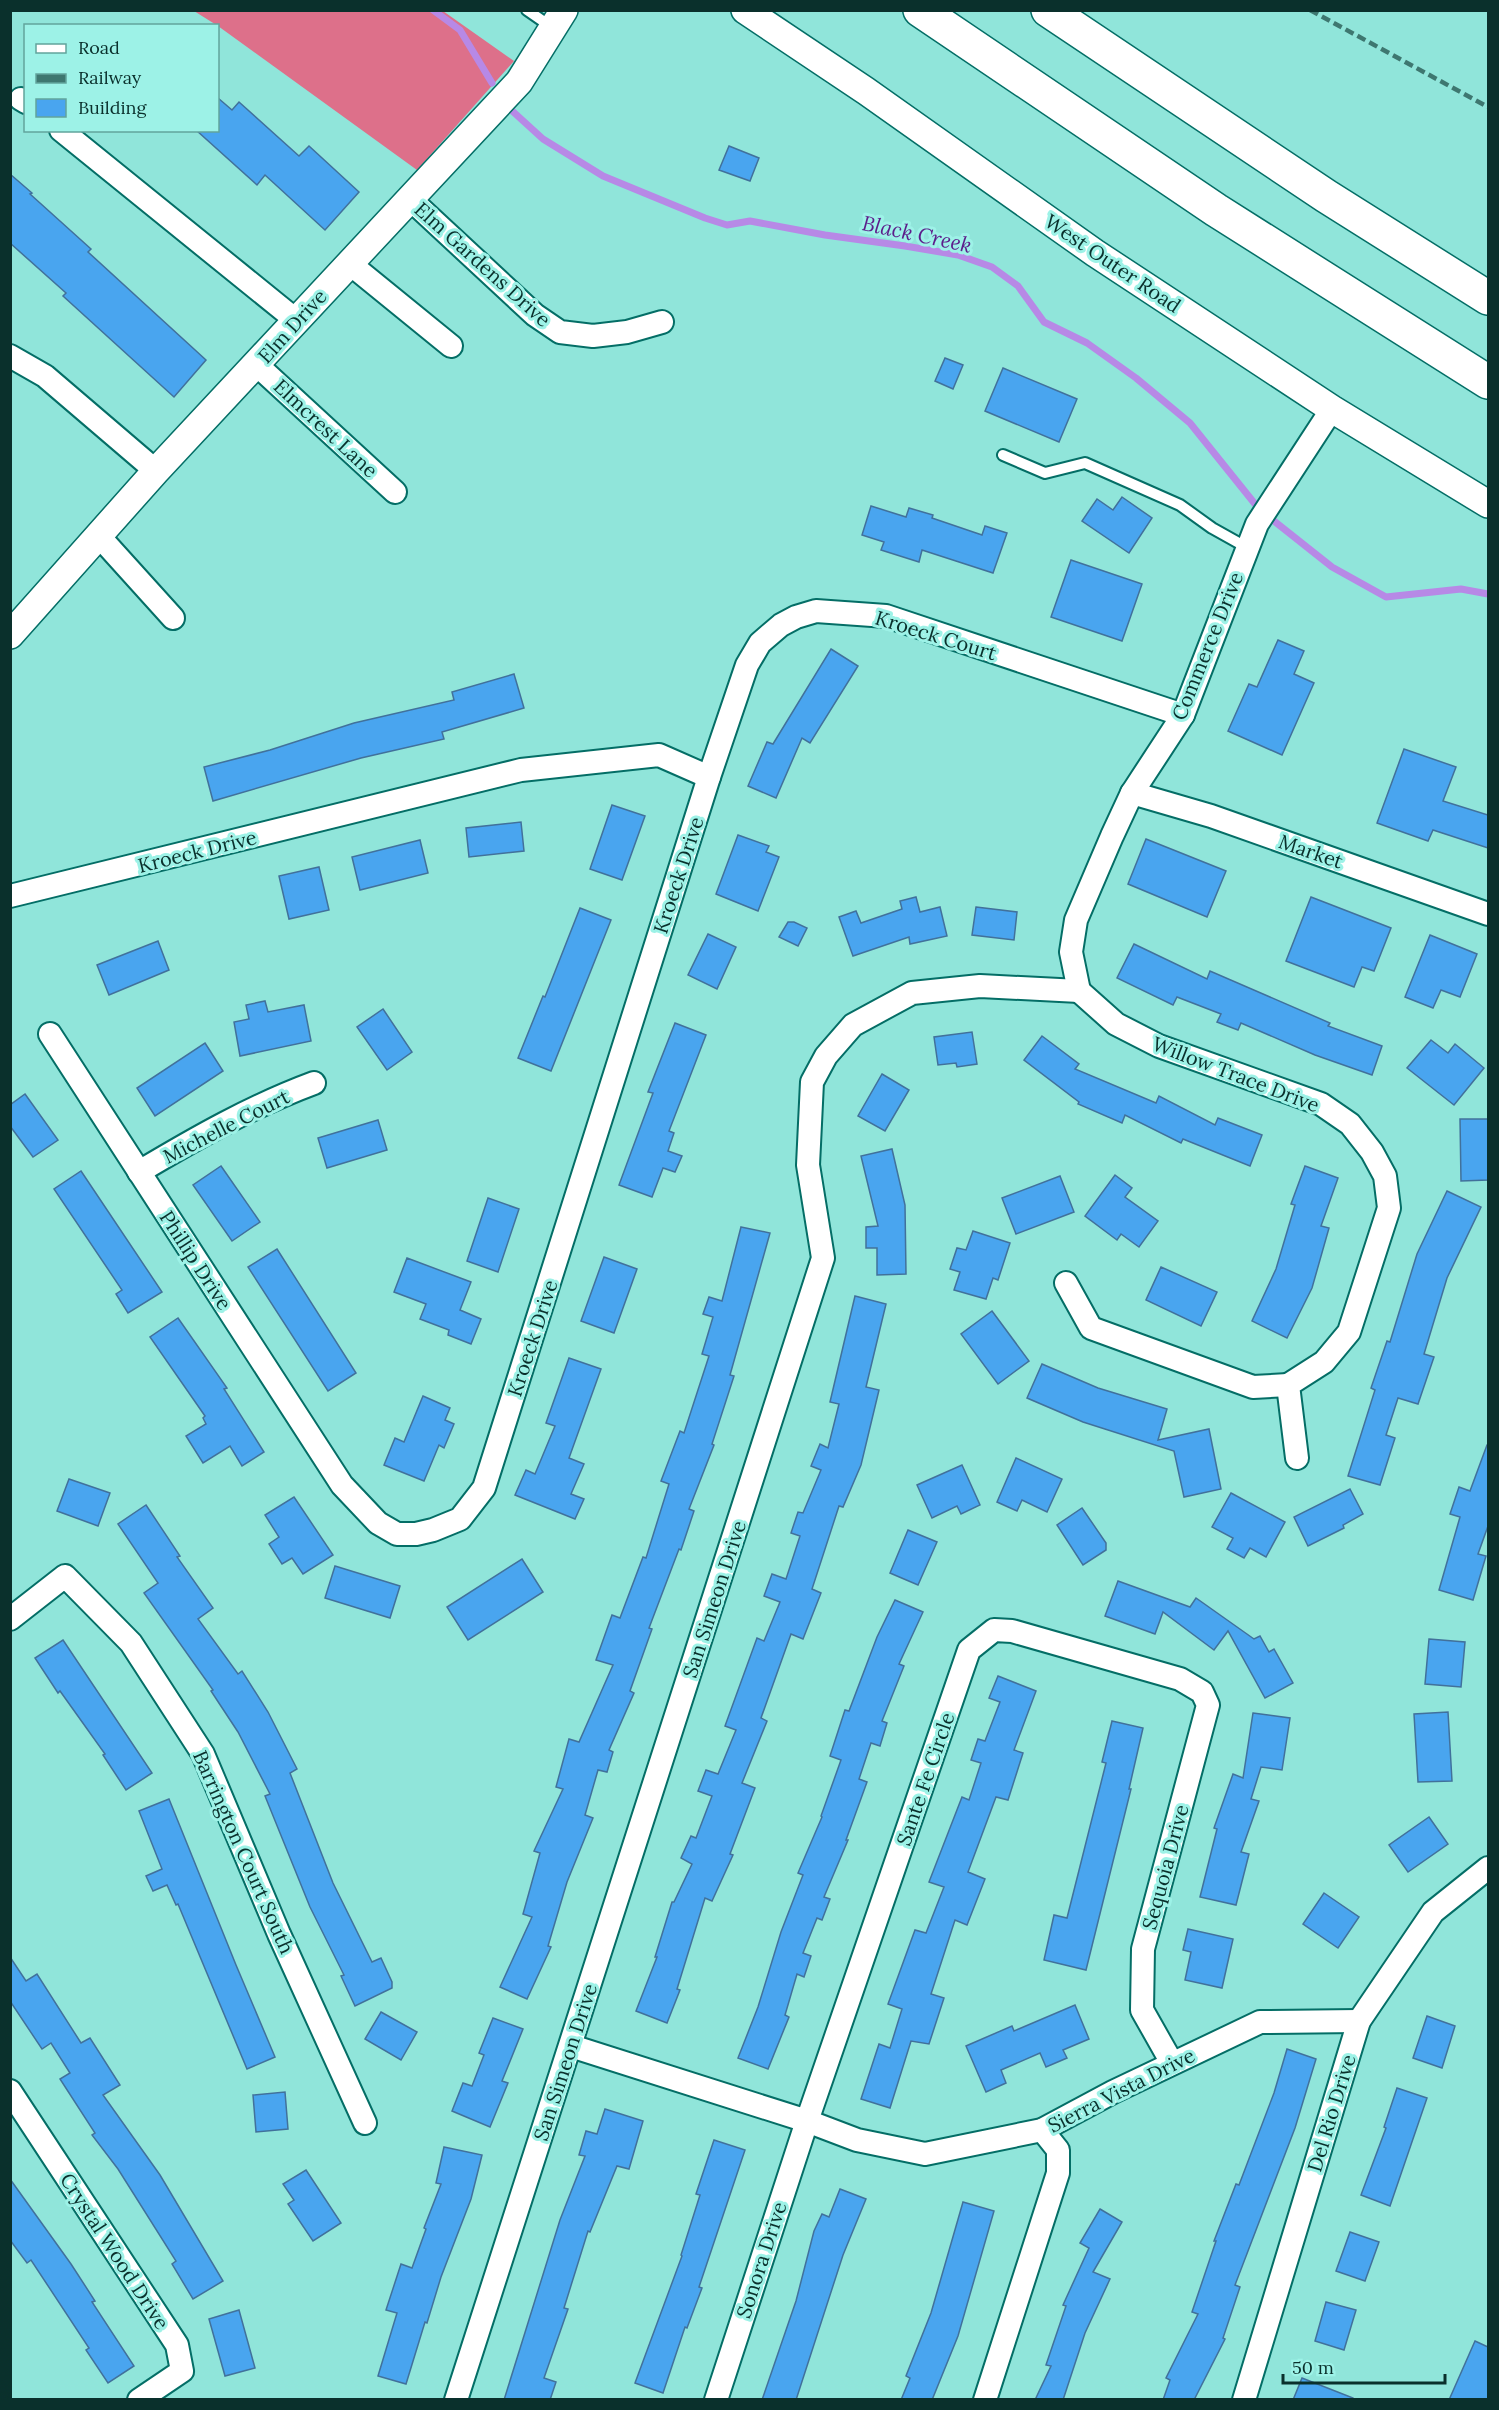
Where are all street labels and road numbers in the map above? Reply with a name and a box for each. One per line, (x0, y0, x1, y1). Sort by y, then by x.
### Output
street label: Elm Gardens Drive (410, 196, 556, 332)
street label: West Outer Road (1040, 208, 1186, 318)
street label: Elm Drive (252, 284, 332, 368)
street label: Elmcrest Lane (269, 373, 383, 483)
street label: Commerce Drive (1166, 568, 1248, 724)
street label: Kroeck Court (872, 605, 1000, 665)
street label: Kroeck Drive (647, 813, 709, 937)
street label: Kroeck Drive (135, 824, 259, 878)
street label: Market (1276, 828, 1347, 874)
street label: Willow Trace Drive (1149, 1031, 1323, 1117)
street label: Michelle Court (159, 1083, 294, 1169)
street label: Phillip Drive (155, 1206, 237, 1314)
street label: Kroeck Drive (501, 1276, 563, 1400)
street label: San Simeon Drive (677, 1517, 751, 1681)
street label: Sante Fe Circle (891, 1709, 960, 1849)
street label: Barrington Court South (188, 1746, 300, 1958)
street label: Sequoia Drive (1136, 1802, 1194, 1932)
street label: San Simeon Drive (528, 1980, 602, 2144)
street label: Sierra Vista Drive (1043, 2042, 1199, 2138)
street label: Del Rio Drive (1301, 2051, 1361, 2175)
street label: Crystal Wood Drive (55, 2168, 175, 2334)
street label: Sonora Drive (730, 2198, 792, 2321)

